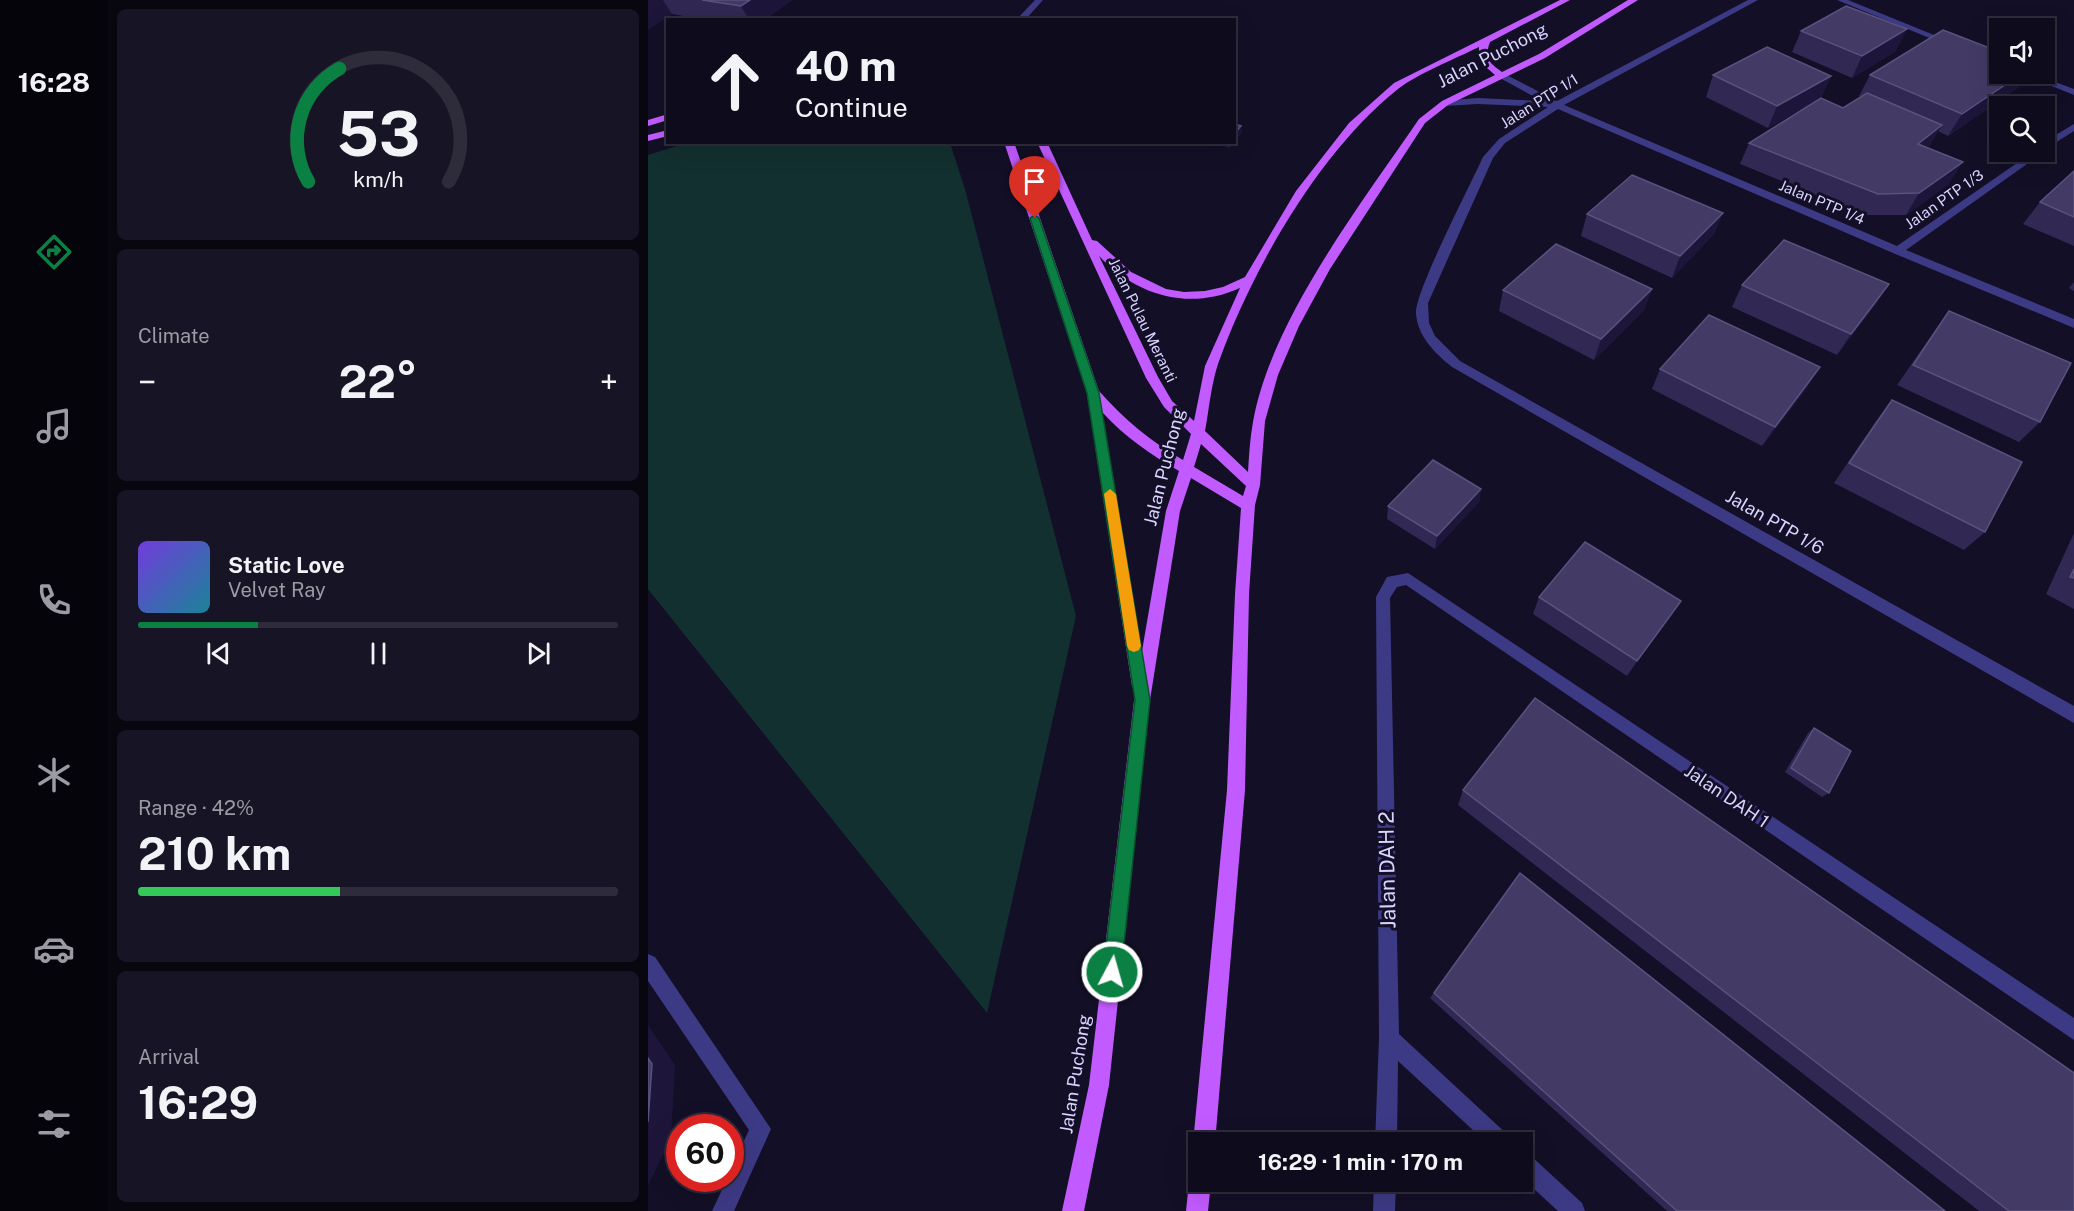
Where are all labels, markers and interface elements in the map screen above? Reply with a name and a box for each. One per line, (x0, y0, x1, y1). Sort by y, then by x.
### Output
street label: Jalan Puchong (1433, 18, 1551, 92)
map controls (1989, 18, 2055, 162)
button: sound (1989, 18, 2055, 84)
text: 40 m (795, 41, 897, 90)
icon: ahead (696, 42, 774, 120)
text: 16:28 (18, 66, 90, 98)
street label: Jalan PTP 1/1 (1497, 70, 1581, 132)
text: Continue (795, 91, 908, 123)
button: search (1989, 96, 2055, 162)
text: 53 (336, 97, 420, 170)
pin (1009, 156, 1060, 218)
icon: arrive (1018, 165, 1051, 198)
street label: Jalan PTP 1/3 (1902, 166, 1986, 232)
text: km/h (353, 167, 403, 192)
street label: Jalan PTP 1/4 (1777, 176, 1867, 228)
icon: directions (33, 231, 75, 273)
street label: Jalan Pulau Meranti (1106, 255, 1180, 385)
text: Climate (138, 324, 210, 348)
text: 22° (339, 355, 417, 408)
text: − (138, 363, 156, 401)
text: + (600, 363, 618, 401)
icon: music (33, 405, 75, 447)
street label: Jalan Puchong (1139, 406, 1189, 528)
street label: Jalan PTP 1/6 (1722, 485, 1828, 559)
text: Static Love (228, 552, 345, 578)
text: Velvet Ray (228, 578, 326, 602)
icon: phone (33, 579, 75, 621)
icon: previous (202, 637, 235, 670)
icon: pause (362, 637, 395, 670)
icon: next (522, 637, 555, 670)
icon: climate (33, 754, 75, 796)
street label: Jalan DAH 1 (1681, 760, 1773, 832)
text: Range · 42% (138, 796, 254, 820)
street label: Jalan DAH 2 (1373, 811, 1401, 929)
text: 210 km (138, 827, 291, 880)
icon: car (33, 928, 75, 970)
position arrow (1080, 940, 1144, 1004)
street label: Jalan Puchong (1055, 1013, 1095, 1135)
text: Arrival (138, 1045, 200, 1069)
text: 16:29 (138, 1076, 258, 1129)
icon: filters (33, 1103, 75, 1145)
speed limit sign: 60 (666, 1114, 744, 1192)
text: 16:29 · 1 min · 170 m (1258, 1149, 1463, 1175)

